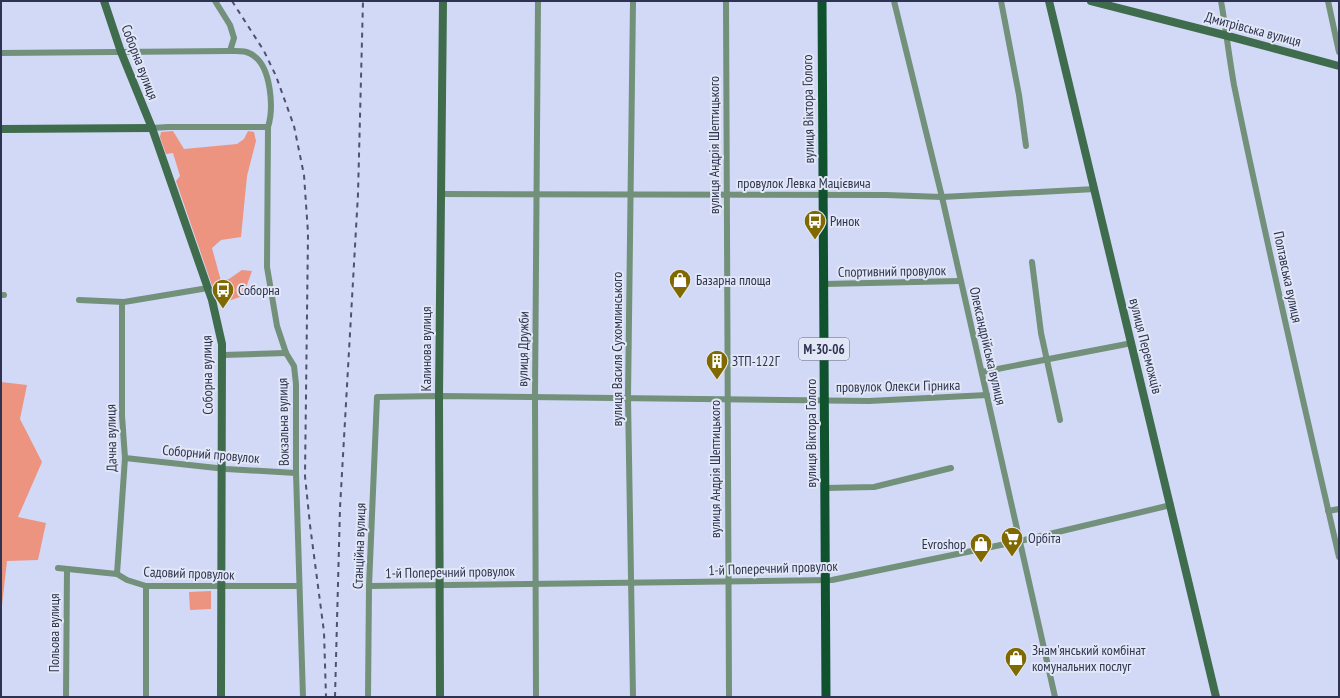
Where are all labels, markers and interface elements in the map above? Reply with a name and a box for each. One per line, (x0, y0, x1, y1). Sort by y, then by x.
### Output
street label: Дмитрівська вулиця (1203, 8, 1303, 50)
street label: Соборна вулиця (117, 22, 163, 102)
street label: вулиця Віктора Голого (798, 54, 818, 164)
street label: вулиця Андрія Шептицького (705, 76, 723, 214)
street label: провулок Левка Мацієвича (737, 174, 871, 192)
bus stop icon: Ринок (802, 208, 828, 241)
place label: Ринок (830, 212, 860, 230)
street label: Полтавська вулиця (1270, 230, 1306, 324)
street label: Спортивний провулок (838, 261, 947, 281)
shop icon: Базарна площа (667, 267, 693, 300)
place label: Базарна площа (696, 271, 771, 289)
street label: вулиця Василя Сухомлинського (608, 272, 626, 426)
bus stop icon: Соборна (210, 277, 236, 310)
place label: Соборна (238, 281, 280, 299)
street label: Олександрійська вулиця (966, 285, 1010, 407)
street label: вулиця Переможців (1125, 296, 1167, 396)
street label: Калинова вулиця (417, 307, 435, 391)
street label: вулиця Дружби (513, 311, 533, 387)
street label: Соборна вулиця (197, 335, 217, 415)
road number: М-30-06 (799, 338, 849, 360)
building icon: ЗТП-122Г (704, 348, 730, 381)
place label: ЗТП-122Г (732, 352, 781, 370)
street label: провулок Олекси Гірника (836, 376, 960, 396)
street label: Вокзальна вулиця (273, 378, 293, 466)
street label: вулиця Віктора Голого (802, 379, 820, 487)
street label: вулиця Андрія Шептицького (706, 400, 724, 538)
street label: Дачна вулиця (101, 404, 121, 472)
street label: Соборний провулок (162, 441, 261, 467)
street label: Станційна вулиця (349, 503, 369, 589)
supermarket icon: Орбіта (999, 525, 1025, 558)
place label: Орбіта (1028, 529, 1061, 547)
shop icon: Evroshop (968, 531, 994, 564)
place label: Evroshop (922, 535, 966, 553)
street label: 1-й Поперечний провулок (708, 557, 839, 579)
street label: Садовий провулок (143, 562, 235, 584)
street label: 1-й Поперечний провулок (385, 562, 515, 582)
street label: Польова вулиця (45, 594, 63, 672)
place label: Знам'янський комбінат комунальних послуг (1032, 641, 1146, 675)
shop icon: Знам'янський комбінат комунальних послуг (1003, 645, 1029, 678)

